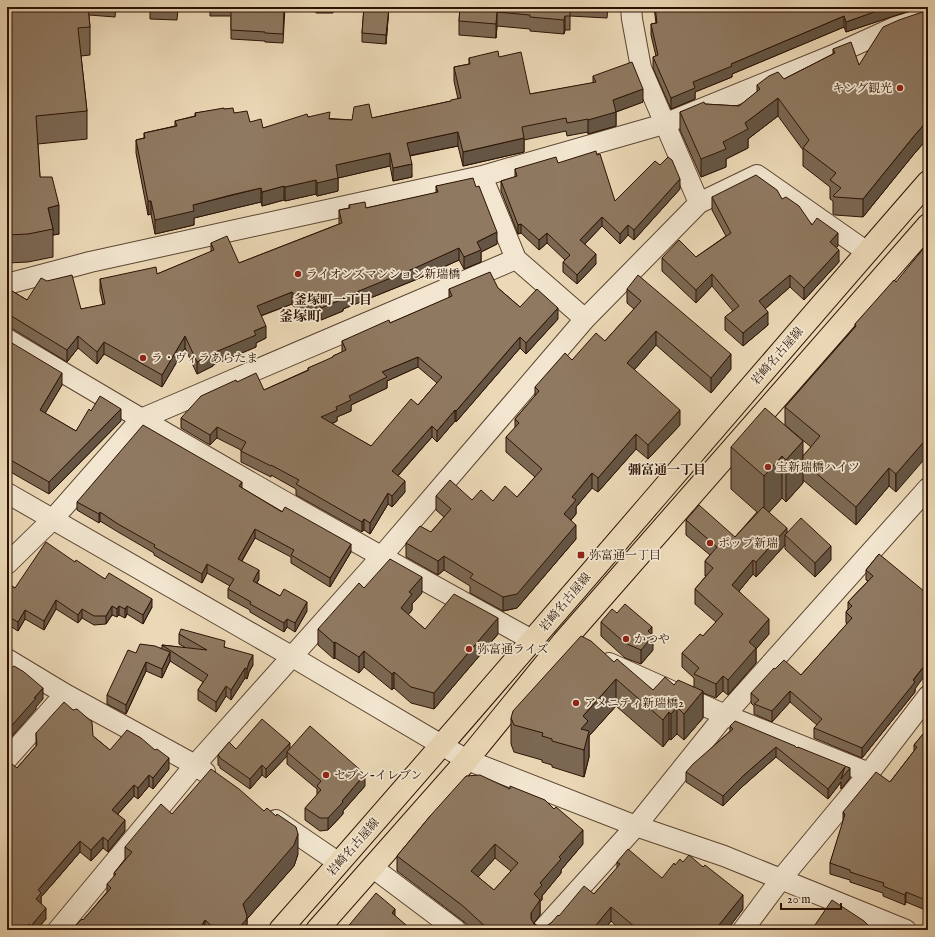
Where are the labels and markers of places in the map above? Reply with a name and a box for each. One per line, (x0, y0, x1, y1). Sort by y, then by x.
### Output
place label: キング観光 (832, 81, 892, 96)
marker: キング観光 (895, 83, 905, 93)
place label: ライオンズマンション新瑞橋 (306, 267, 460, 282)
marker: ライオンズマンション新瑞橋 (293, 269, 303, 279)
place label: ラ・ヴィラあらたま (151, 351, 258, 366)
marker: ラ・ヴィラあらたま (138, 353, 148, 363)
place label: 宝新瑞橋ハイツ (776, 460, 860, 475)
marker: 宝新瑞橋ハイツ (763, 462, 773, 472)
place label: ポップ新瑞 (718, 536, 778, 551)
marker: ポップ新瑞 (705, 538, 715, 548)
place label: 弥富通一丁目 (589, 548, 661, 563)
marker: 弥富通一丁目 (576, 550, 586, 560)
place label: かつや (634, 632, 670, 647)
marker: かつや (621, 634, 631, 644)
place label: 弥富通ライズ (477, 642, 549, 657)
marker: 弥富通ライズ (464, 644, 474, 654)
place label: アメニティ新瑞橋2 (584, 696, 684, 711)
marker: アメニティ新瑞橋2 (571, 698, 581, 708)
place label: セブン-イレブン (334, 768, 423, 783)
marker: セブン-イレブン (321, 770, 331, 780)

